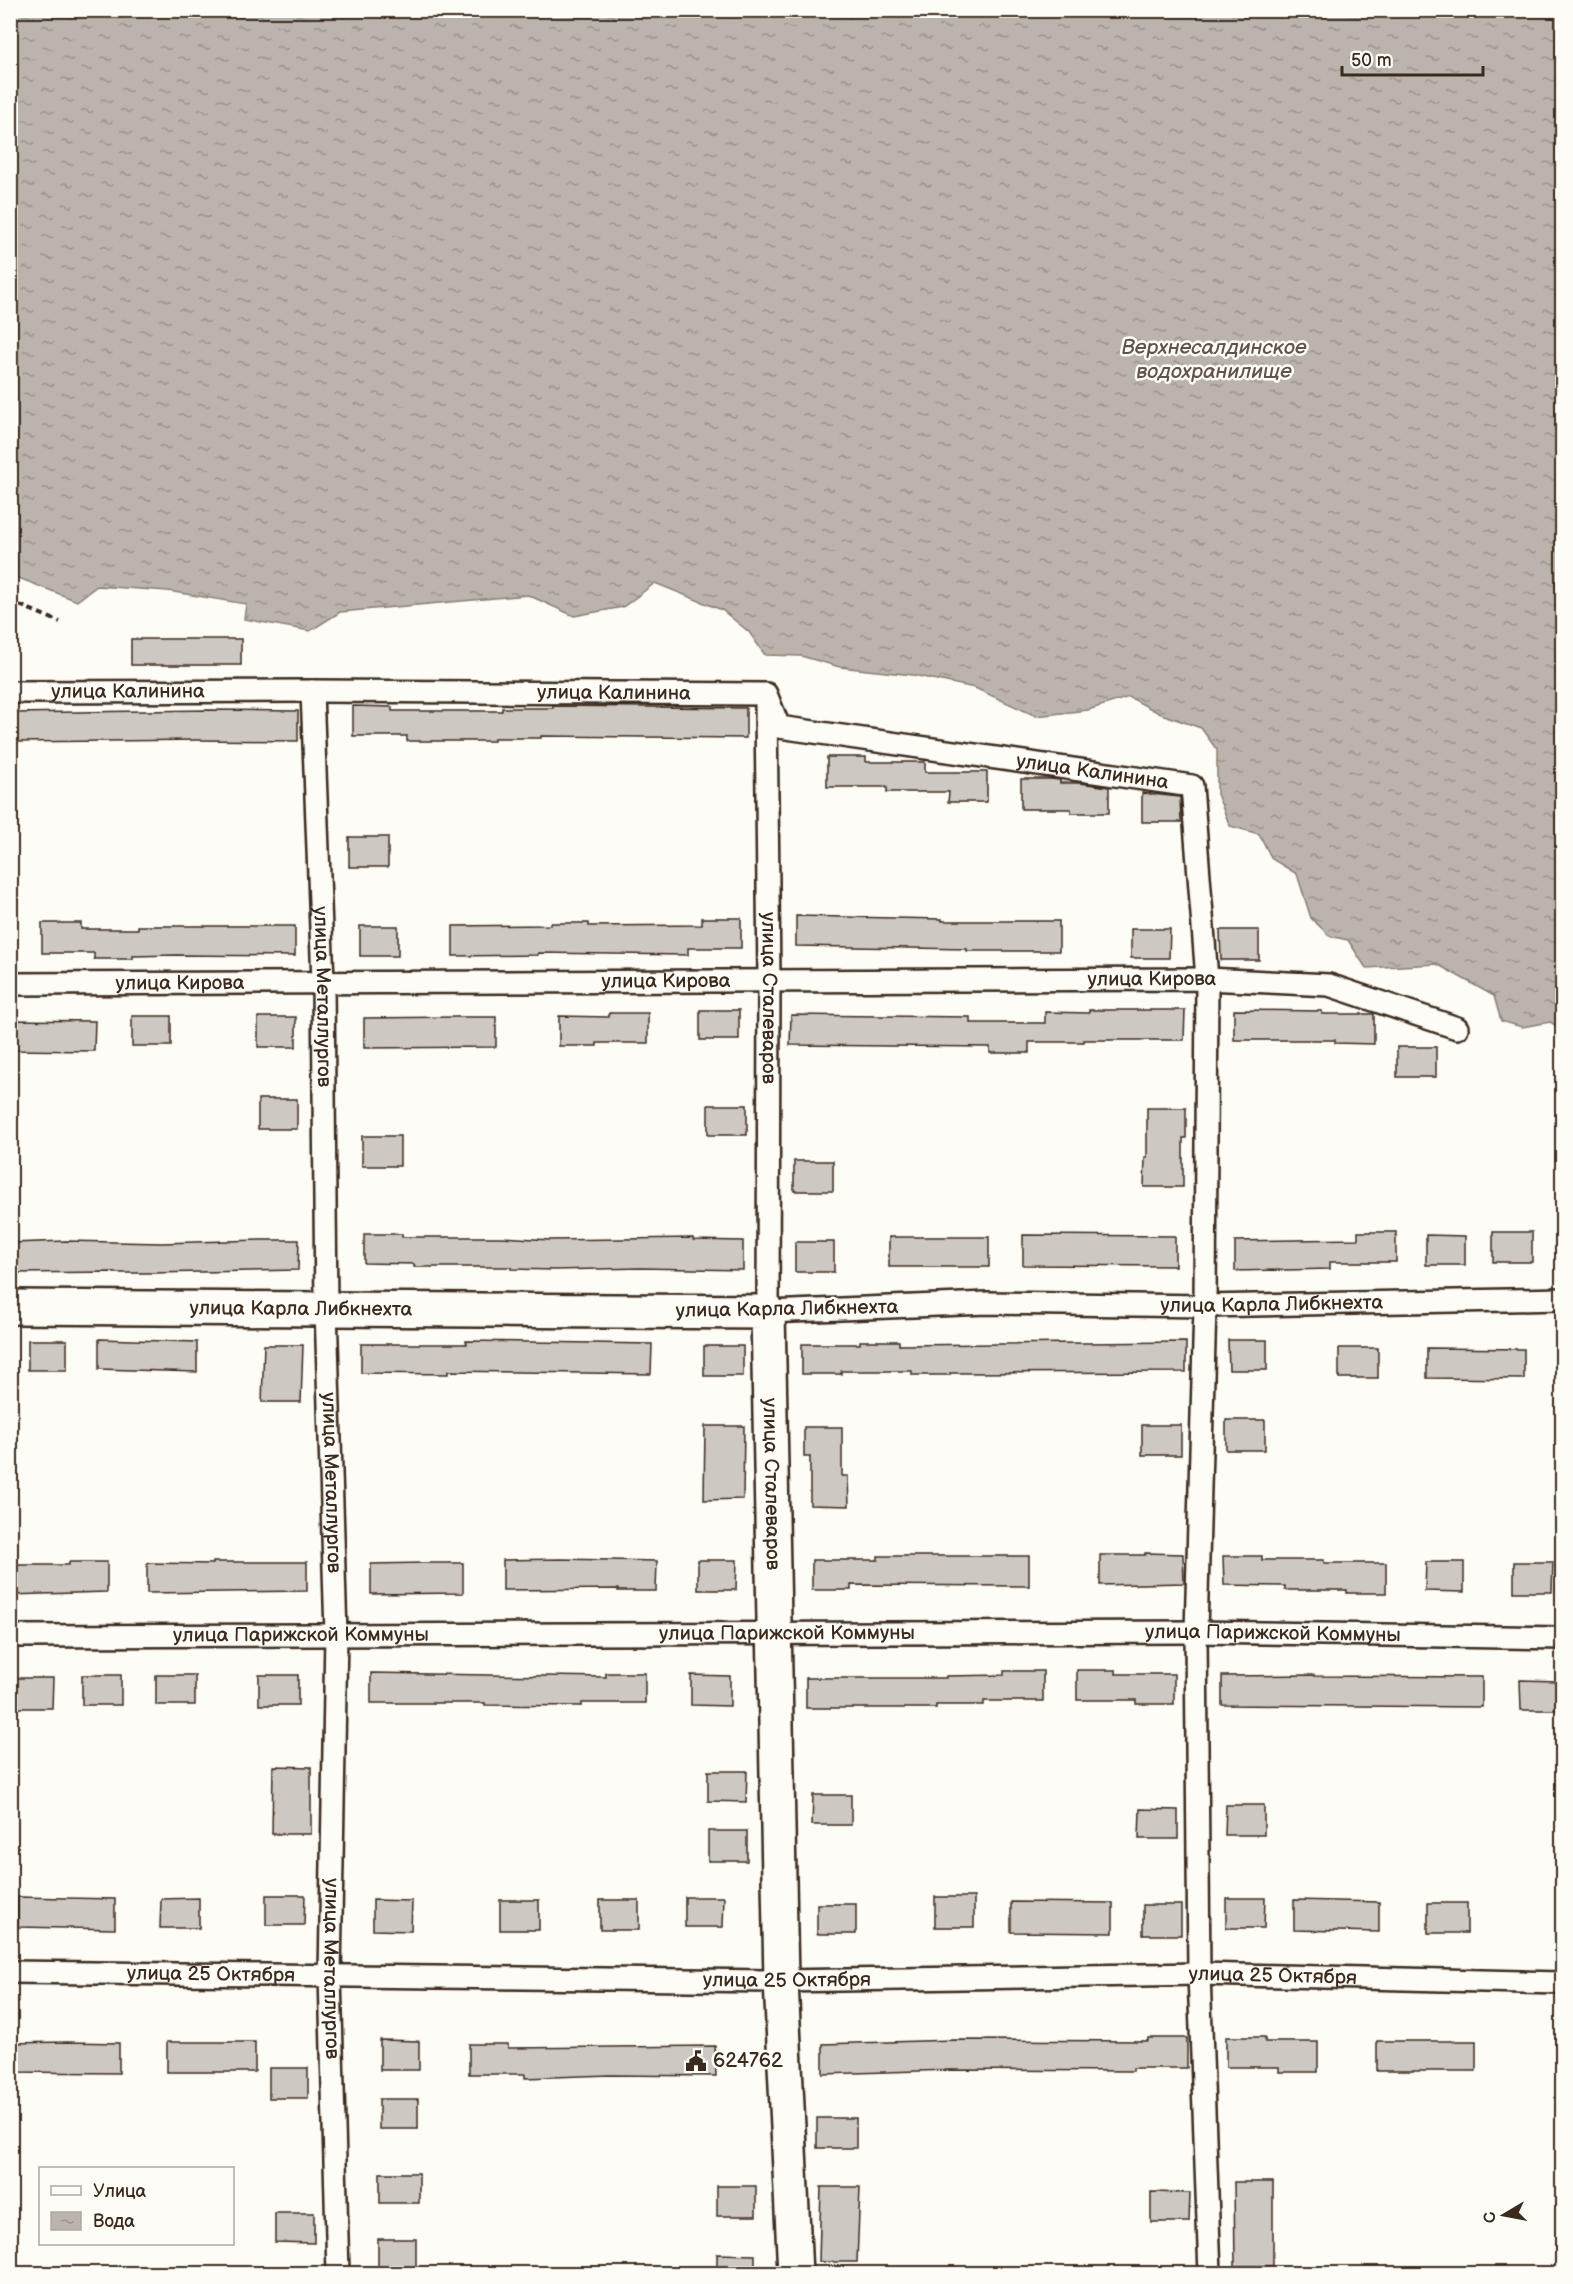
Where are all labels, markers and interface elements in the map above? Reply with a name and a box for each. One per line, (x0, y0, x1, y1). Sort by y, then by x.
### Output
scale bar (1342, 39, 1483, 77)
text: 50 m (1351, 50, 1392, 71)
water label: Верхнесалдинское водохранилище (1121, 335, 1307, 384)
street label: улица Калинина (51, 679, 205, 704)
street label: улица Калинина (537, 680, 691, 706)
street label: улица Калинина (1015, 749, 1170, 795)
street label: улица Металлургов (308, 906, 336, 1088)
street label: улица Сталеваров (756, 912, 781, 1085)
street label: улица Кирова (1087, 967, 1217, 991)
street label: улица Кирова (601, 969, 731, 994)
street label: улица Кирова (115, 971, 245, 996)
street label: улица Карла Либкнехта (1160, 1291, 1384, 1318)
street label: улица Карла Либкнехта (675, 1295, 899, 1323)
street label: улица Карла Либкнехта (189, 1296, 413, 1322)
street label: улица Металлургов (317, 1392, 346, 1574)
street label: улица Сталеваров (758, 1398, 785, 1571)
street label: улица Парижской Коммуны (1145, 1620, 1401, 1647)
street label: улица Парижской Коммуны (659, 1621, 915, 1646)
street label: улица Парижской Коммуны (173, 1623, 429, 1647)
street label: улица Металлургов (318, 1878, 344, 2060)
street label: улица 25 Октября (127, 1961, 295, 1987)
street label: улица 25 Октября (1189, 1962, 1357, 1990)
street label: улица 25 Октября (703, 1967, 871, 1993)
public building icon: 624762 (684, 2049, 708, 2073)
place label: 624762 (713, 2049, 783, 2073)
legend (39, 2167, 234, 2245)
text: Улица (93, 2181, 147, 2202)
north arrow (1474, 2185, 1534, 2245)
text: С (1480, 2210, 1501, 2224)
text: Вода (93, 2211, 135, 2232)

